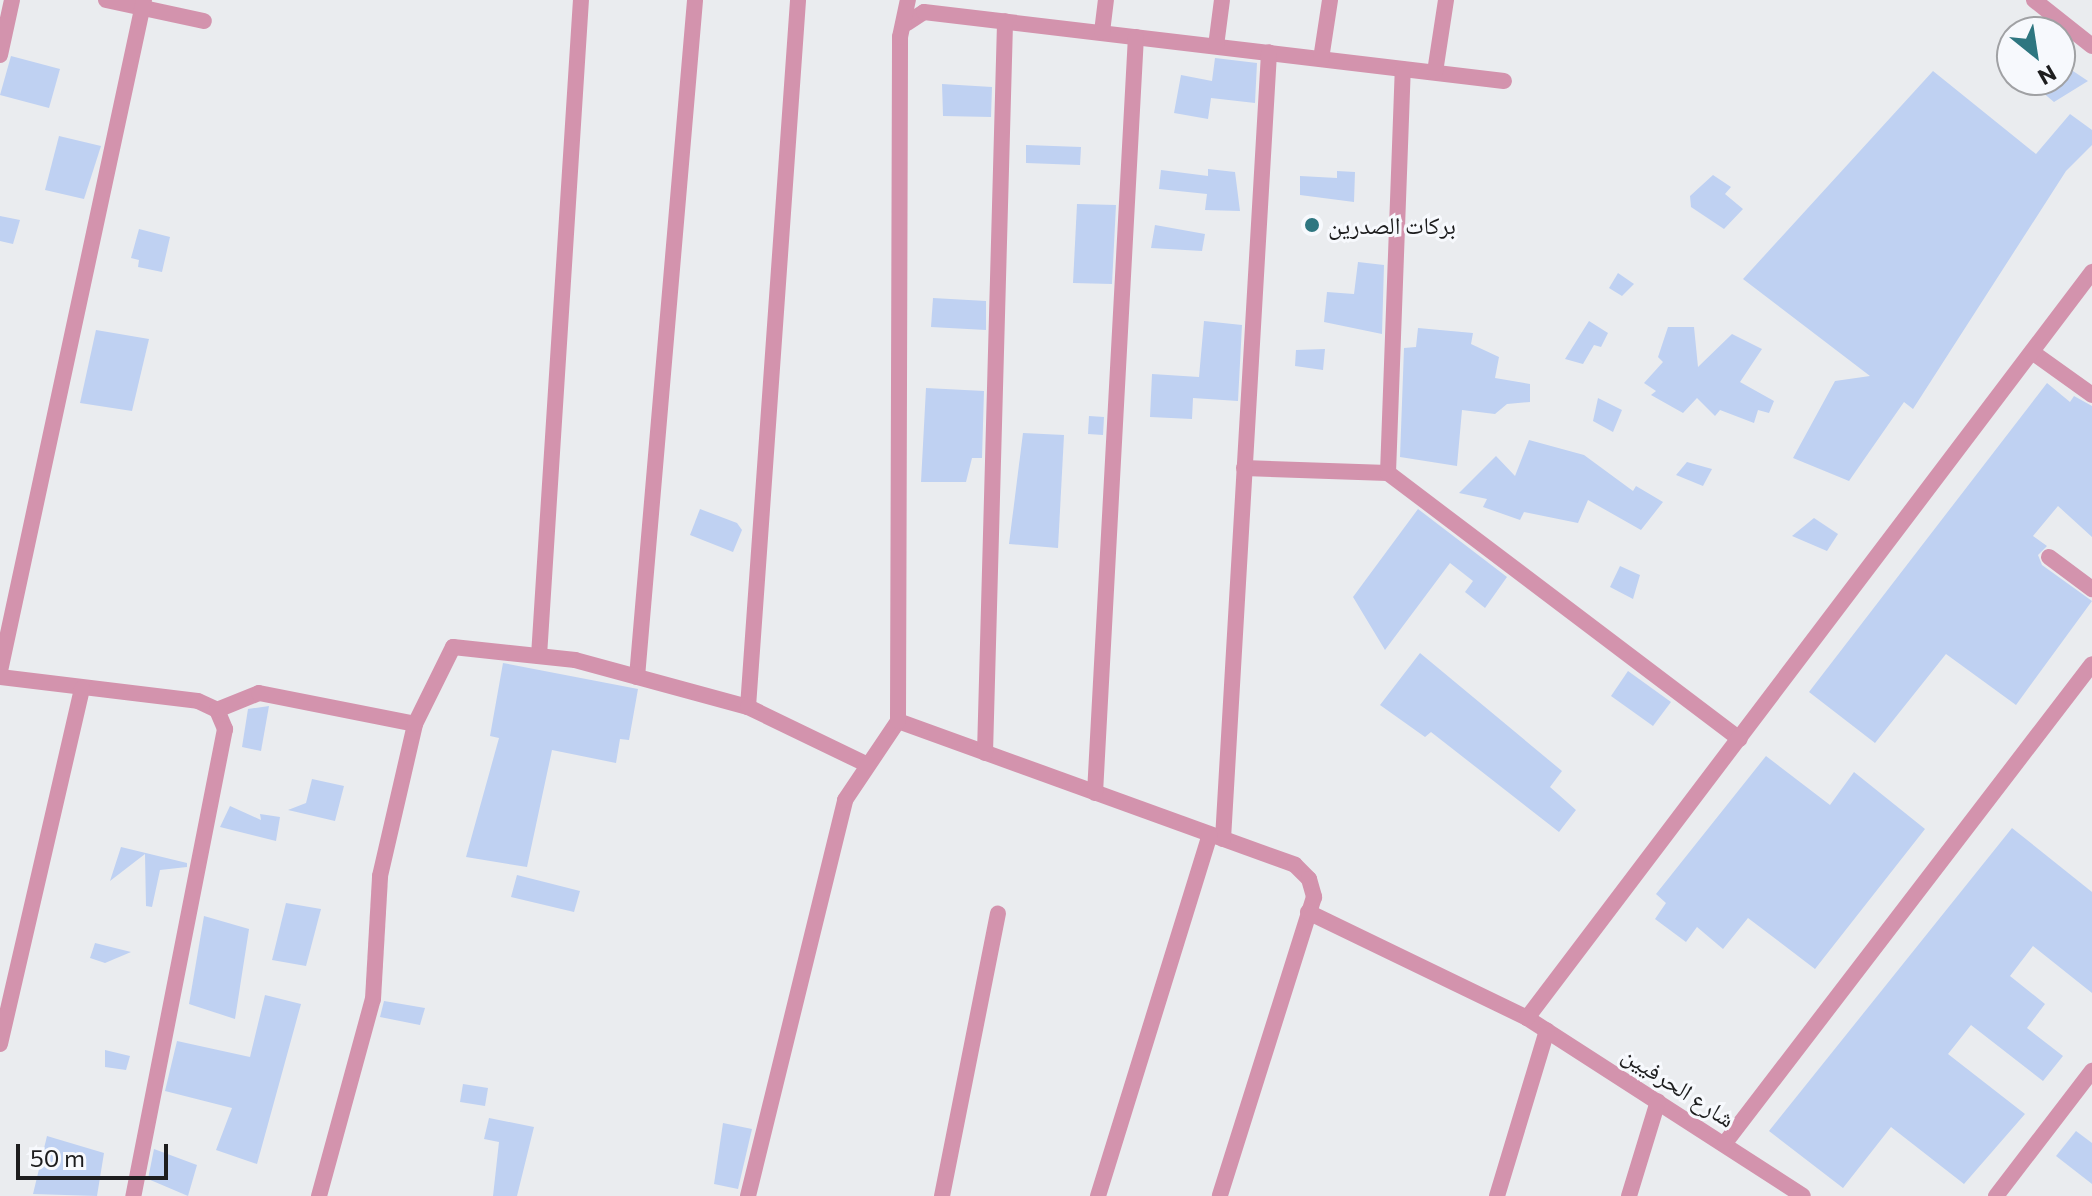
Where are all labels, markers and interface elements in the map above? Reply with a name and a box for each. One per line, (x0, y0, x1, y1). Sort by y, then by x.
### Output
north arrow (1996, 16, 2076, 96)
text: N (2033, 60, 2061, 91)
place label: بركات الصدرين (1328, 211, 1456, 239)
marker: بركات الصدرين (1303, 216, 1321, 234)
street label: شارع الحرفيين (1617, 1039, 1741, 1133)
scale bar (20, 1128, 172, 1178)
text: 50 m (30, 1143, 85, 1172)

